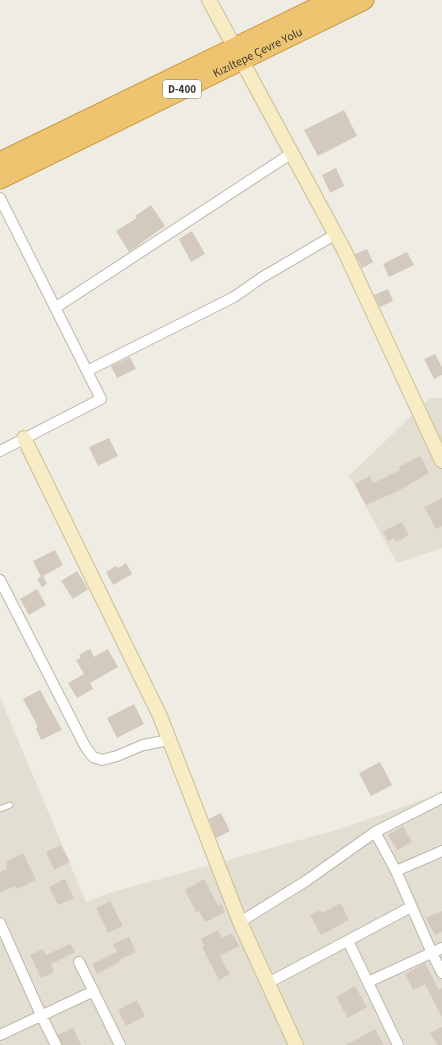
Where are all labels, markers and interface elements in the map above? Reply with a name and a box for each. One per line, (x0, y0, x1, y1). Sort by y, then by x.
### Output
street label: Kızıltepe Çevre Yolu (210, 23, 305, 82)
road number: D-400 (163, 80, 201, 98)

